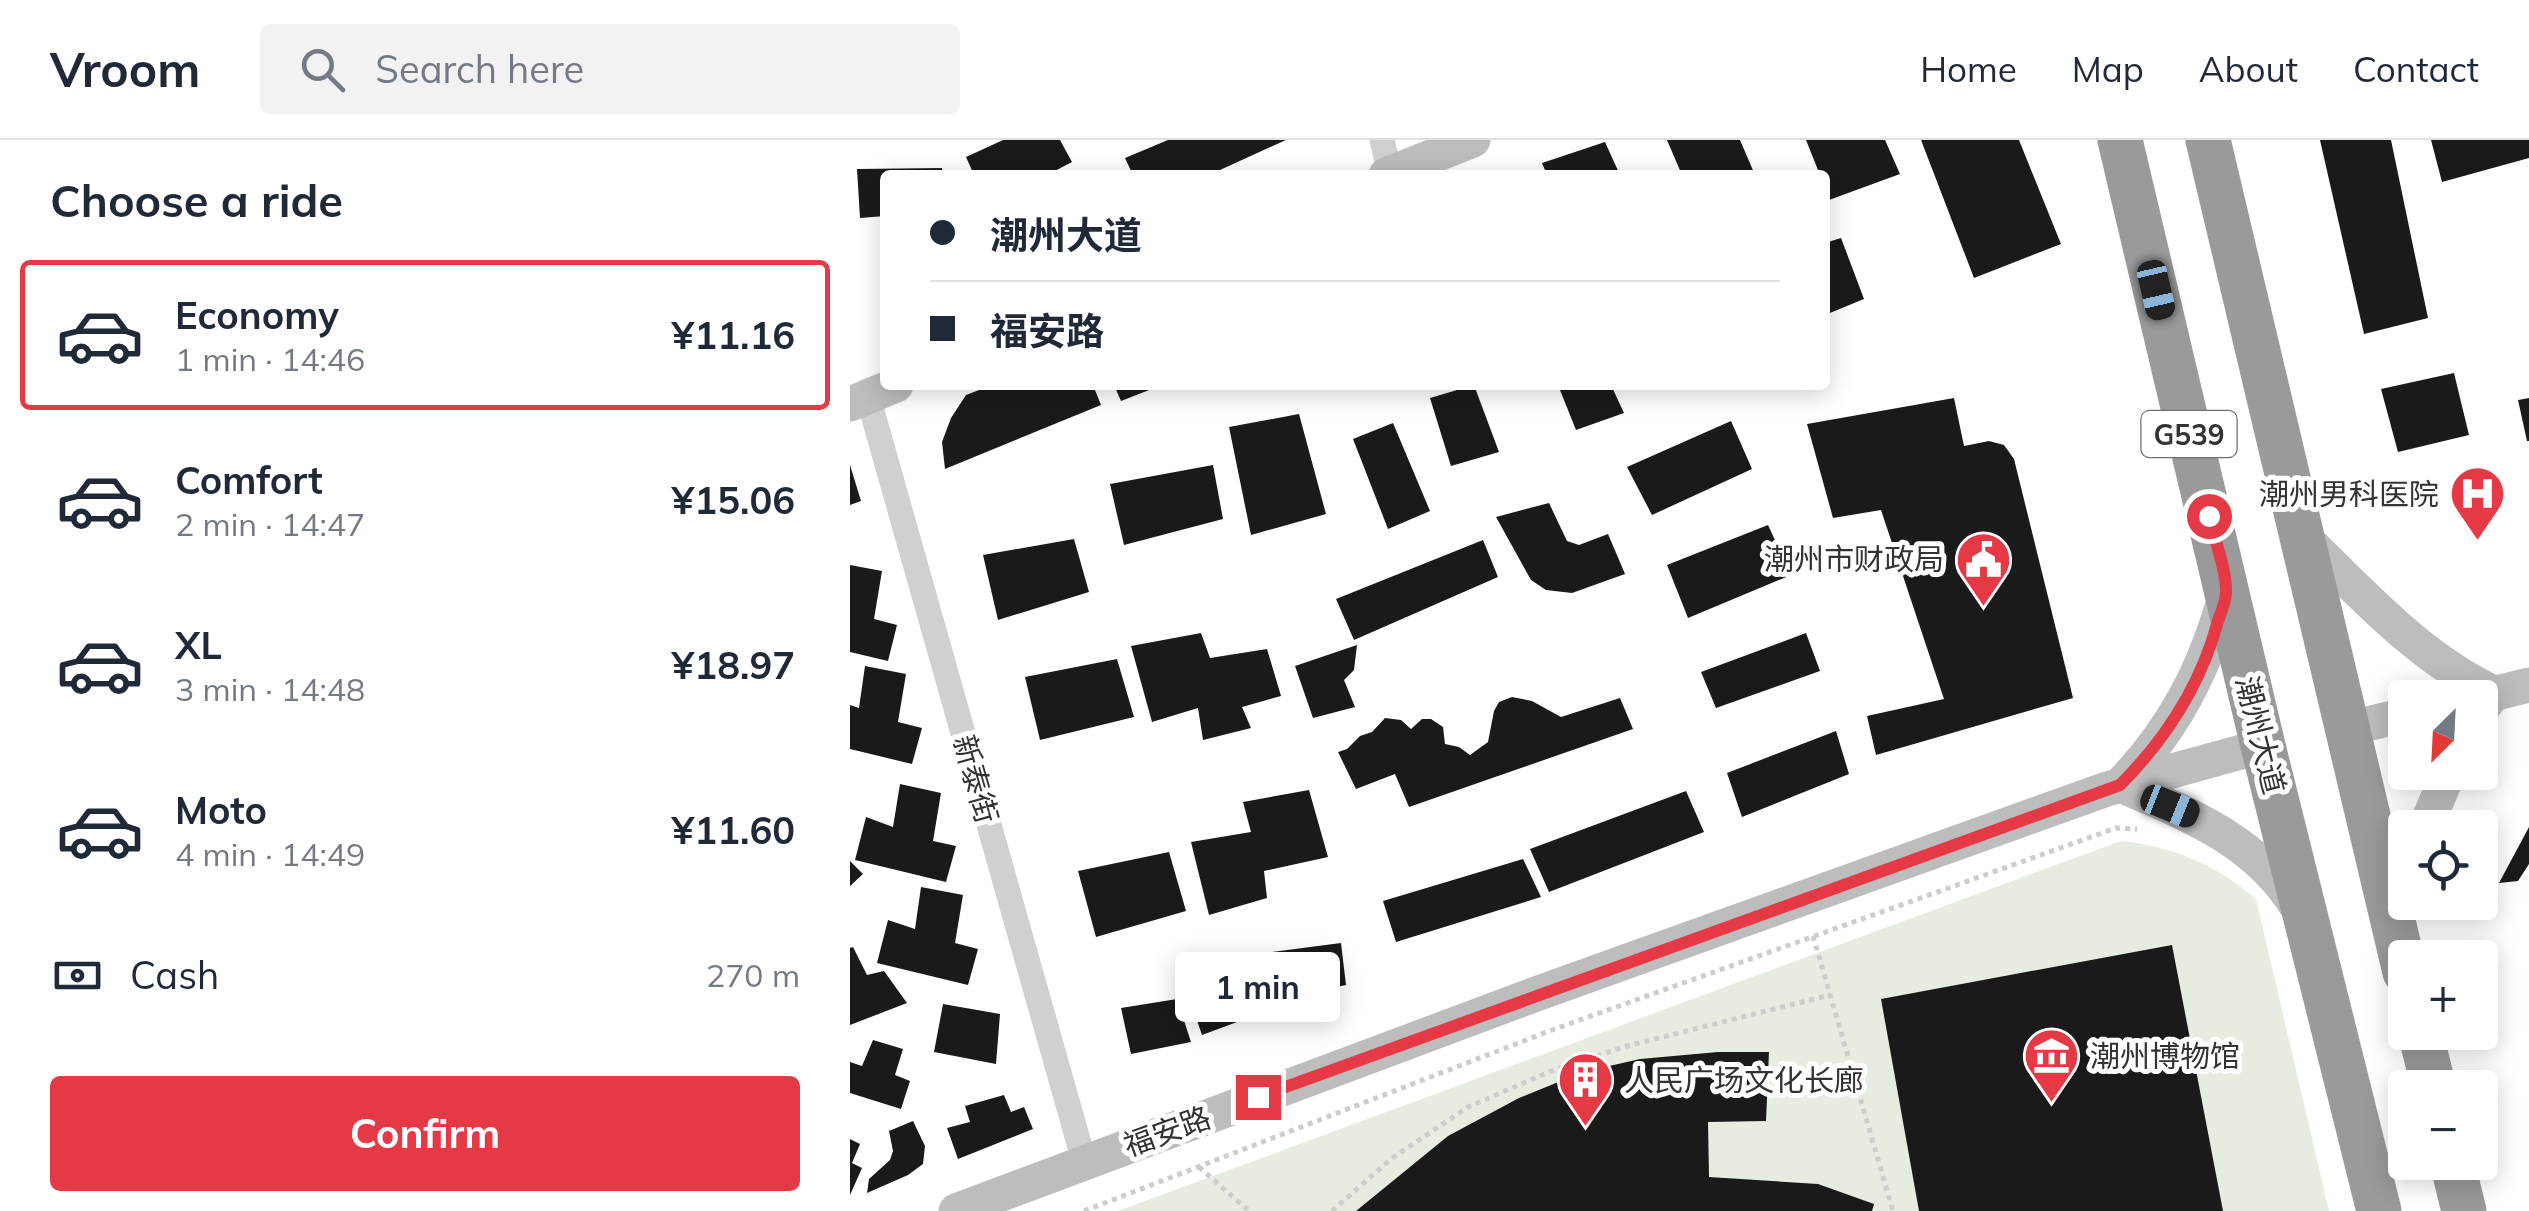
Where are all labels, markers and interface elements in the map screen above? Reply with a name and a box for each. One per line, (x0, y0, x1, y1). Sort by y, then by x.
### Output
search box (260, 24, 960, 114)
text: Vroom (50, 39, 200, 99)
icon: search (295, 42, 350, 97)
text: Search here (375, 45, 584, 93)
text: Home (1920, 47, 2017, 91)
text: Map (2072, 47, 2144, 91)
text: About (2199, 47, 2298, 91)
text: Contact (2353, 47, 2479, 91)
text: Choose a ride (50, 172, 343, 228)
text: 潮州大道 (990, 211, 1142, 259)
car (2135, 257, 2177, 323)
icon: car (55, 290, 145, 380)
text: Economy (175, 291, 339, 339)
text: 福安路 (990, 307, 1104, 355)
text: ¥11.16 (672, 311, 795, 359)
text: 1 min · 14:46 (175, 339, 365, 379)
road number: G539 (2142, 411, 2236, 457)
icon: car (55, 455, 145, 545)
text: Comfort (175, 456, 323, 504)
hospital icon: 潮州男科医院 (2448, 464, 2508, 543)
place label: 潮州男科医院 (2259, 475, 2439, 513)
text: ¥15.06 (672, 476, 795, 524)
route start (2187, 494, 2232, 539)
text: 2 min · 14:47 (175, 504, 365, 544)
public building icon: 潮州市财政局 (1953, 529, 2013, 608)
place label: 潮州市财政局 (1764, 540, 1944, 578)
icon: car (55, 620, 145, 710)
text: XL (175, 621, 222, 669)
text: ¥18.97 (672, 641, 795, 689)
text: 3 min · 14:48 (175, 669, 365, 709)
street label: 潮州大道 (2228, 672, 2294, 798)
north arrow (2388, 680, 2498, 790)
map controls (2388, 680, 2498, 1180)
street label: 新泰街 (945, 731, 1007, 827)
car (2137, 781, 2203, 831)
icon: car (55, 785, 145, 875)
text: Moto (175, 786, 267, 834)
text: ¥11.60 (672, 806, 795, 854)
button: locate (2388, 810, 2498, 920)
text: 4 min · 14:49 (175, 834, 365, 874)
button: + (2388, 940, 2498, 1050)
icon: cash (50, 948, 105, 1003)
text: Cash (130, 951, 219, 999)
callout: 1 min (1176, 952, 1340, 1022)
text: 270 m (706, 955, 800, 995)
text: 1 min (1215, 967, 1300, 1007)
museum icon: 潮州博物馆 (2021, 1026, 2081, 1105)
place label: 潮州博物馆 (2090, 1037, 2240, 1075)
building icon: 人民广场文化长廊 (1555, 1050, 1615, 1129)
place label: 人民广场文化长廊 (1624, 1061, 1864, 1099)
button: − (2388, 1070, 2498, 1180)
route end (1236, 1075, 1281, 1120)
button: Confirm (50, 1076, 800, 1191)
street label: 福安路 (1118, 1098, 1216, 1164)

